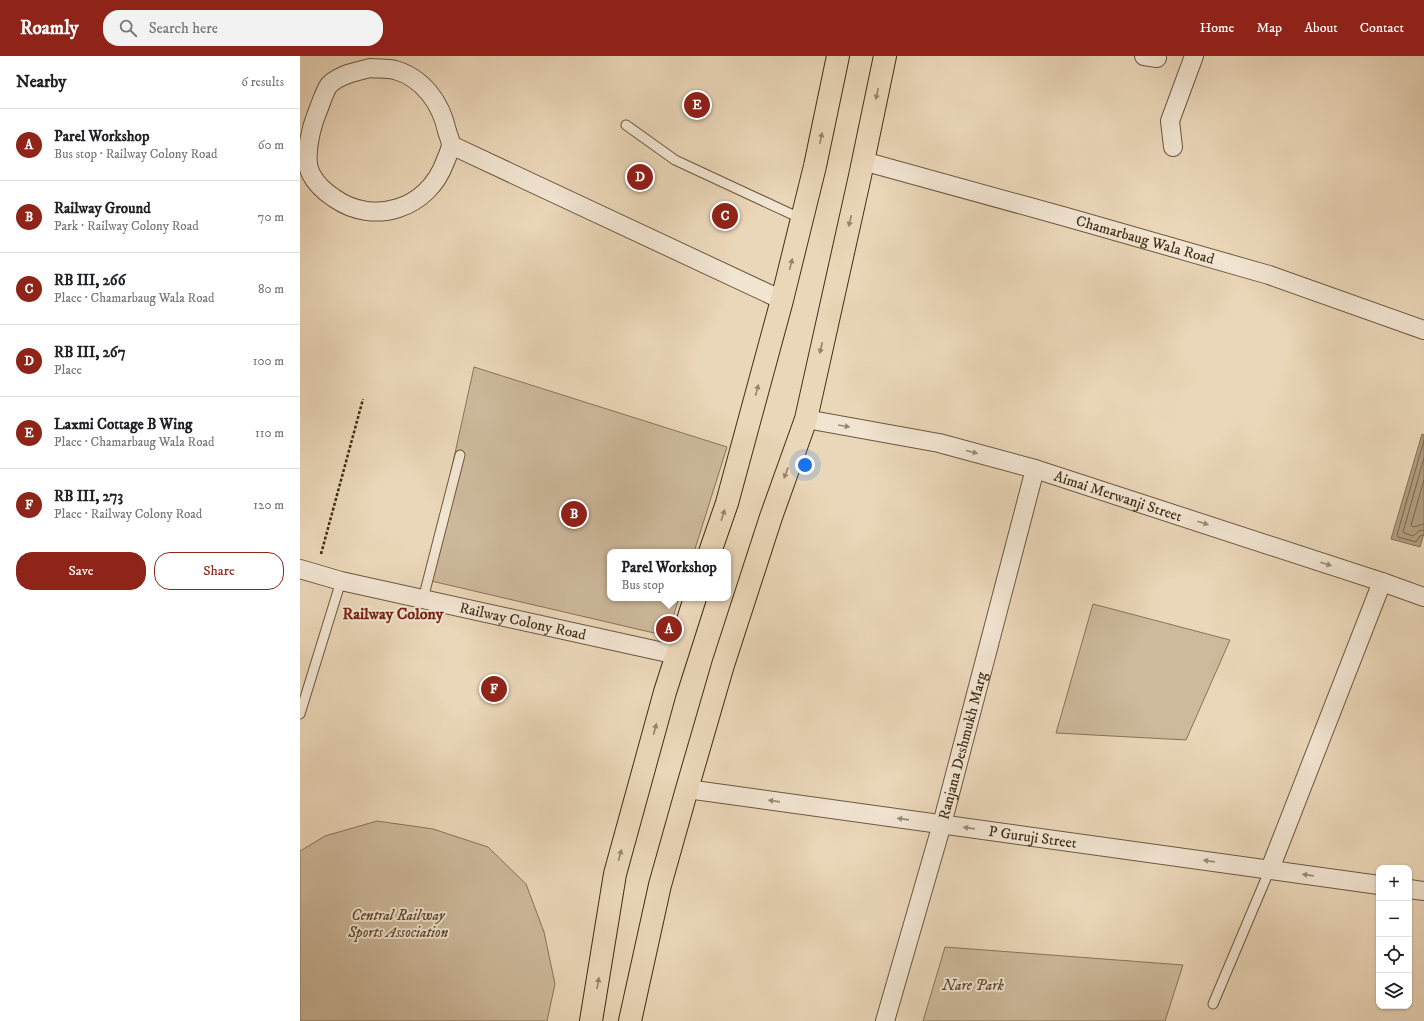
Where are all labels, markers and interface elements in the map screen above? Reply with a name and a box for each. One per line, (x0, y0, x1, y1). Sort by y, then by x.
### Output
search box (103, 10, 383, 46)
text: Roamly (20, 17, 79, 40)
icon: search (117, 17, 139, 39)
text: Search here (149, 19, 218, 38)
text: Home (1200, 19, 1234, 37)
text: Map (1256, 19, 1282, 37)
text: About (1304, 19, 1338, 37)
text: Contact (1360, 19, 1404, 37)
text: Nearby (16, 71, 66, 93)
text: 6 results (241, 74, 284, 90)
one-way arrow (874, 88, 880, 100)
pin: E (684, 90, 710, 120)
text: Parel Workshop (54, 127, 149, 146)
one-way arrow (819, 132, 825, 144)
text: A (25, 137, 33, 153)
text: 60 m (258, 137, 284, 153)
text: Bus stop · Railway Colony Road (54, 146, 217, 162)
pin: D (627, 162, 653, 192)
text: Railway Ground (54, 199, 151, 218)
pin: C (712, 201, 738, 231)
text: B (25, 209, 33, 225)
text: 70 m (258, 209, 284, 225)
street label: Chamarbaug Wala Road (1074, 211, 1217, 269)
one-way arrow (846, 215, 852, 227)
text: Park · Railway Colony Road (54, 218, 199, 234)
one-way arrow (788, 258, 794, 270)
text: RB III, 266 (54, 271, 125, 290)
text: C (25, 281, 33, 297)
text: 80 m (258, 281, 284, 297)
text: Place · Chamarbaug Wala Road (54, 290, 215, 306)
one-way arrow (818, 342, 824, 354)
text: RB III, 267 (54, 343, 126, 362)
text: D (24, 353, 34, 369)
text: 100 m (253, 353, 284, 369)
text: Place (54, 362, 82, 378)
one-way arrow (755, 383, 761, 396)
text: Laxmi Cottage B Wing (54, 415, 192, 434)
one-way arrow (838, 423, 850, 429)
text: E (24, 425, 34, 441)
text: 110 m (255, 425, 284, 441)
text: Place · Chamarbaug Wala Road (54, 434, 215, 450)
one-way arrow (965, 449, 978, 455)
your location (795, 455, 815, 475)
one-way arrow (783, 467, 789, 479)
street label: Aimai Merwanji Street (1051, 467, 1185, 526)
text: RB III, 273 (54, 487, 123, 506)
text: F (25, 497, 33, 513)
text: 120 m (253, 497, 284, 513)
pin: B (561, 499, 587, 529)
text: Place · Railway Colony Road (54, 506, 202, 522)
one-way arrow (720, 509, 726, 521)
one-way arrow (1197, 520, 1209, 526)
popup (607, 549, 731, 601)
button: Save (16, 552, 146, 590)
button: Share (154, 552, 284, 590)
text: Parel Workshop (621, 558, 717, 577)
one-way arrow (1321, 561, 1333, 567)
text: Bus stop (621, 577, 664, 593)
street label: Railway Colony Road (458, 598, 588, 645)
district label: Railway Colony (343, 604, 444, 624)
pin: A (656, 614, 682, 644)
street label: Ranjana Deshmukh Marg (935, 669, 992, 822)
pin: F (481, 674, 507, 704)
one-way arrow (652, 723, 658, 735)
one-way arrow (768, 798, 781, 804)
one-way arrow (897, 816, 909, 822)
street label: P Guruji Street (987, 822, 1078, 853)
one-way arrow (963, 825, 976, 831)
one-way arrow (618, 848, 624, 861)
one-way arrow (1203, 858, 1215, 864)
map controls (1376, 865, 1412, 1009)
button: + (1376, 865, 1412, 901)
one-way arrow (1302, 872, 1314, 878)
button: − (1376, 901, 1412, 937)
park label: Central Railway Sports Association (347, 906, 449, 942)
button: locate (1376, 937, 1412, 973)
button: layers (1376, 973, 1412, 1009)
one-way arrow (595, 976, 601, 989)
park label: Nare Park (941, 976, 1005, 995)

